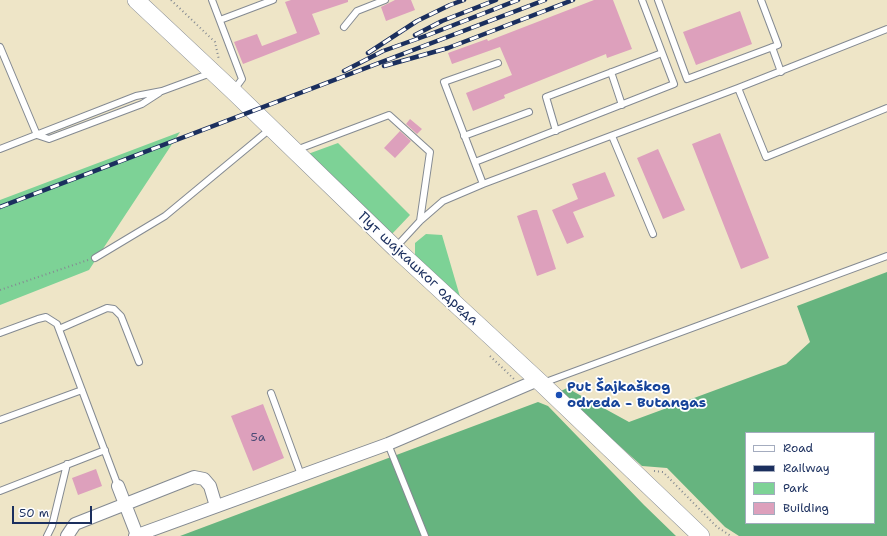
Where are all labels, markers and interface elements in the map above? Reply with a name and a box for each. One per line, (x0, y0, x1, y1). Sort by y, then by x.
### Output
street label: Пут шајкашког одреда (354, 209, 482, 329)
place label: Put Šajkaškog odreda - Butangas (567, 379, 706, 412)
marker: Put Šajkaškog odreda - Butangas (554, 390, 564, 400)
house number: 5a (251, 431, 265, 445)
legend (745, 432, 875, 524)
text: Road (783, 440, 813, 456)
text: Railway (783, 460, 830, 476)
text: Park (783, 480, 809, 496)
scale bar (14, 498, 94, 524)
text: Building (783, 500, 829, 516)
text: 50 m (19, 505, 49, 521)

